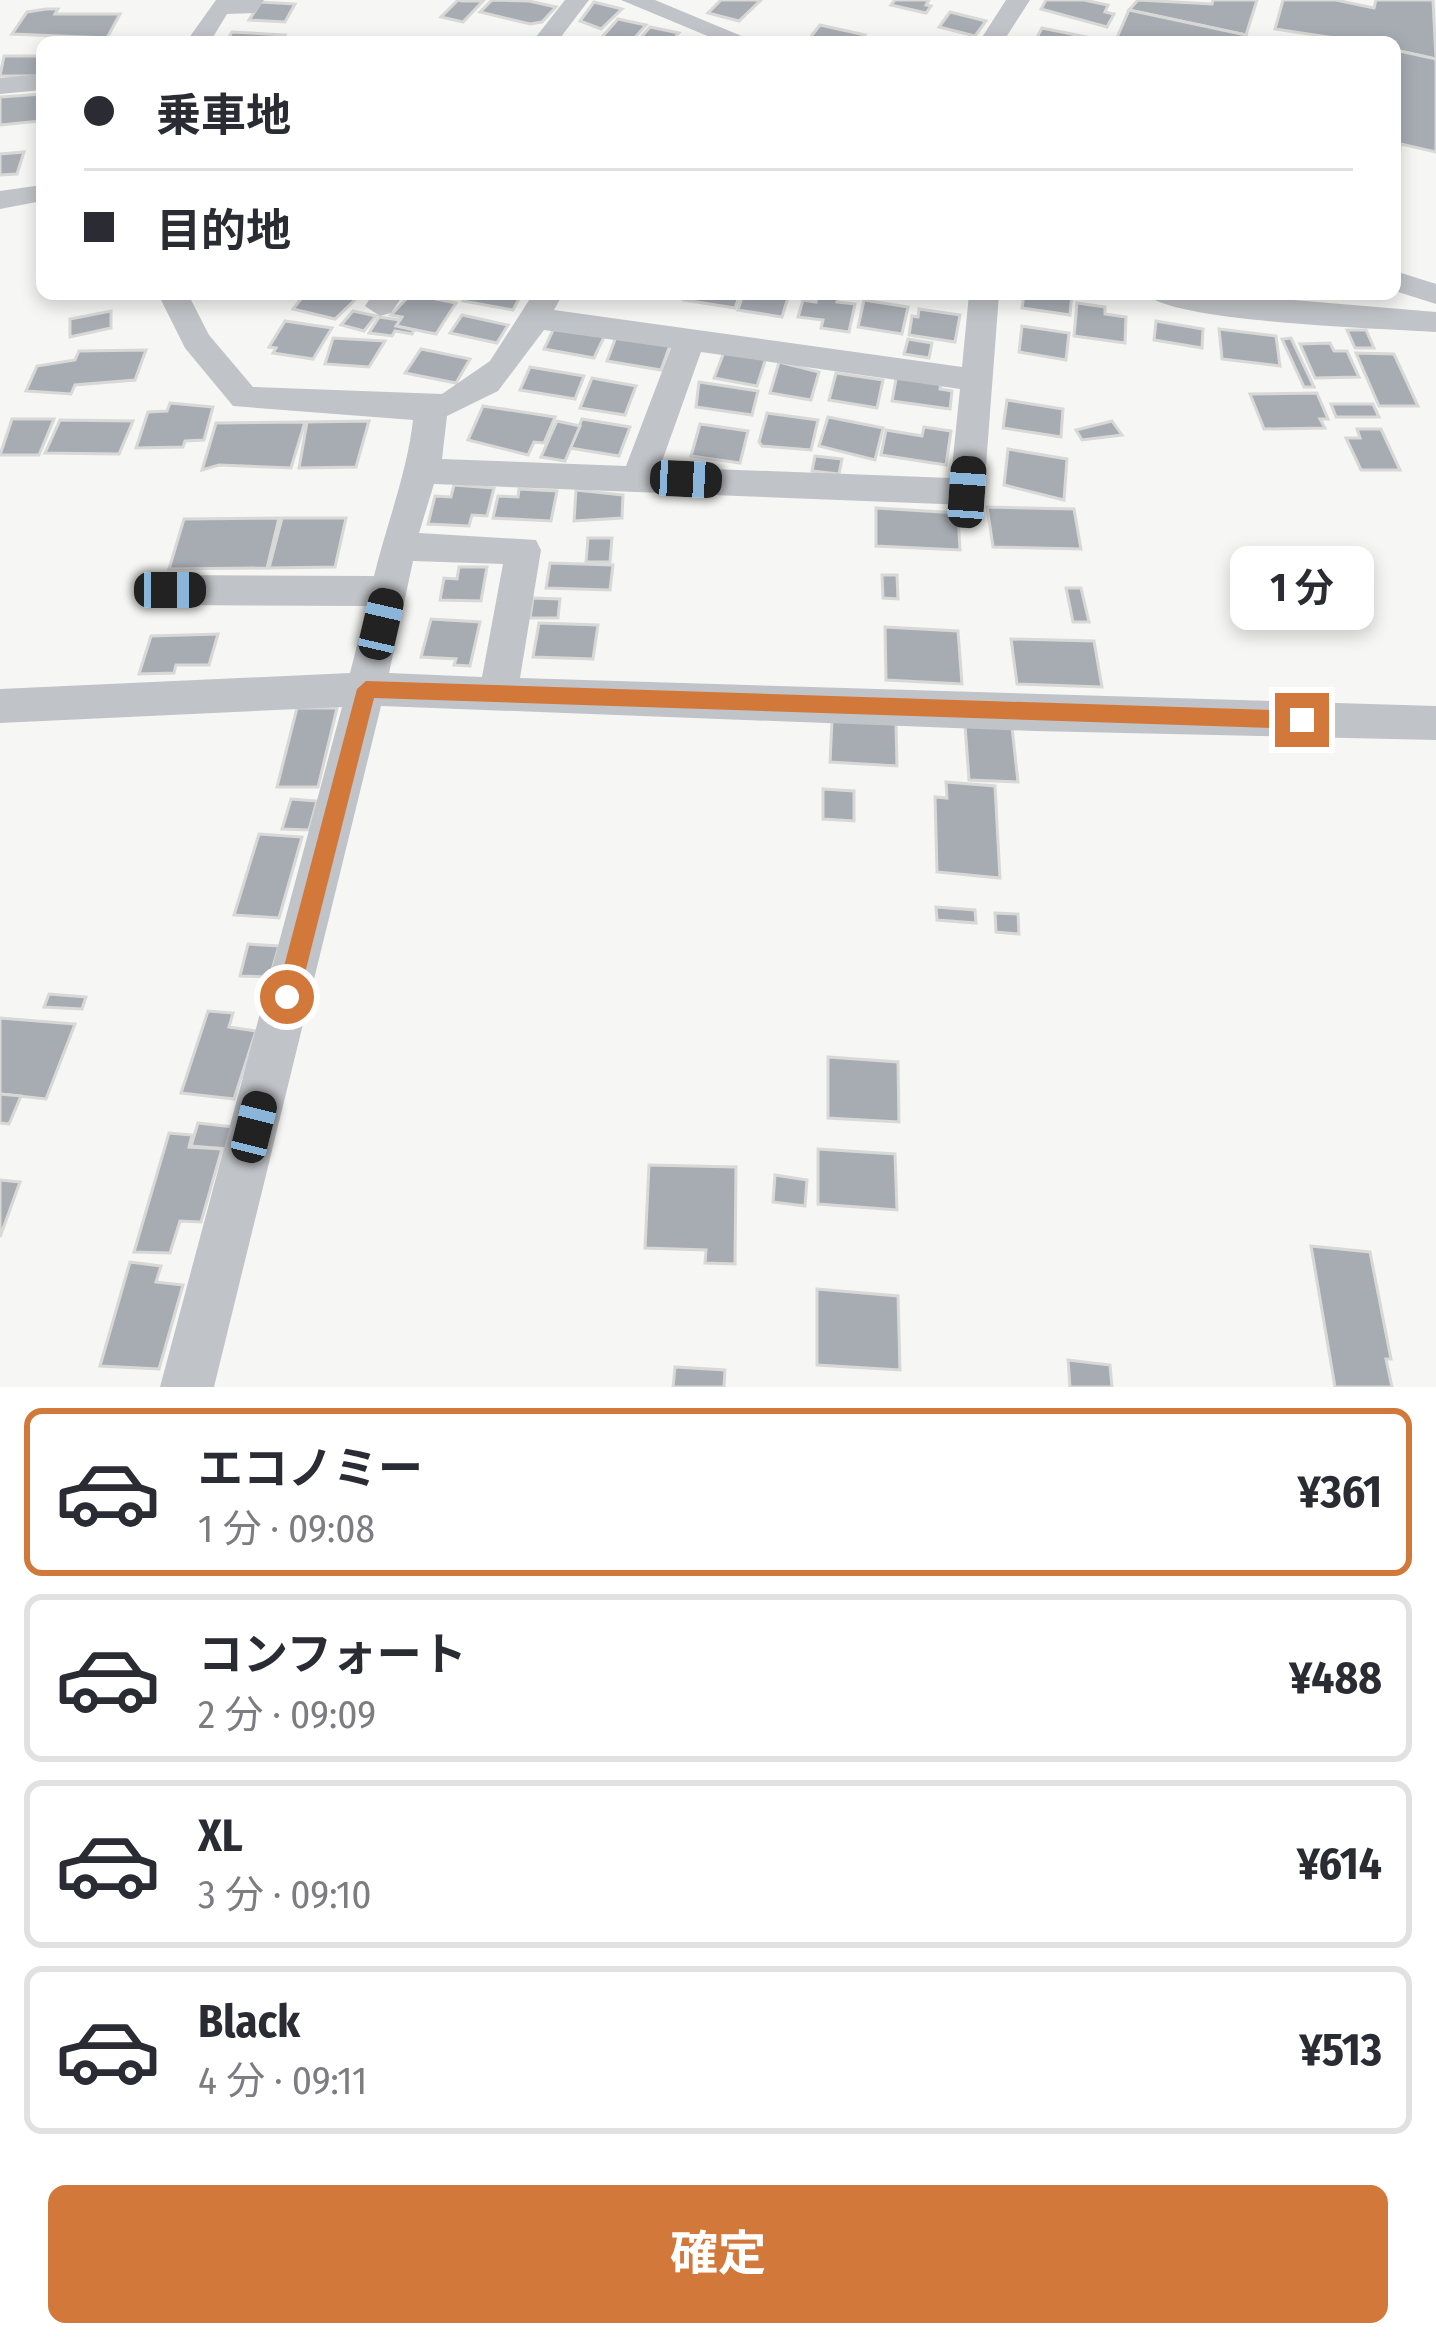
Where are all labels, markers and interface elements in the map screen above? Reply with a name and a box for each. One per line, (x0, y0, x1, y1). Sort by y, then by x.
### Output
text: 乗車地 (156, 89, 291, 143)
text: 目的地 (156, 204, 291, 258)
car (947, 455, 987, 529)
car (649, 459, 723, 499)
callout: 1 分 (1230, 546, 1374, 630)
text: 1 分 (1270, 565, 1334, 611)
car (134, 572, 206, 608)
car (355, 585, 407, 663)
route end (1275, 693, 1329, 747)
route start (260, 970, 314, 1024)
car (228, 1088, 280, 1166)
icon: car (54, 1438, 162, 1546)
text: エコノミー (198, 1442, 423, 1496)
text: ¥361 (1298, 1465, 1382, 1519)
text: 1 分 · 09:08 (198, 1506, 375, 1552)
icon: car (54, 1624, 162, 1732)
text: コンフォート (198, 1628, 467, 1682)
text: ¥488 (1289, 1651, 1382, 1705)
text: 2 分 · 09:09 (198, 1692, 376, 1738)
text: XL (198, 1809, 243, 1863)
icon: car (54, 1810, 162, 1918)
text: ¥614 (1297, 1837, 1382, 1891)
text: 3 分 · 09:10 (198, 1872, 372, 1918)
text: Black (198, 1995, 300, 2049)
icon: car (54, 1996, 162, 2104)
text: ¥513 (1299, 2023, 1382, 2077)
text: 4 分 · 09:11 (198, 2058, 367, 2104)
button: 確定 (48, 2185, 1388, 2323)

